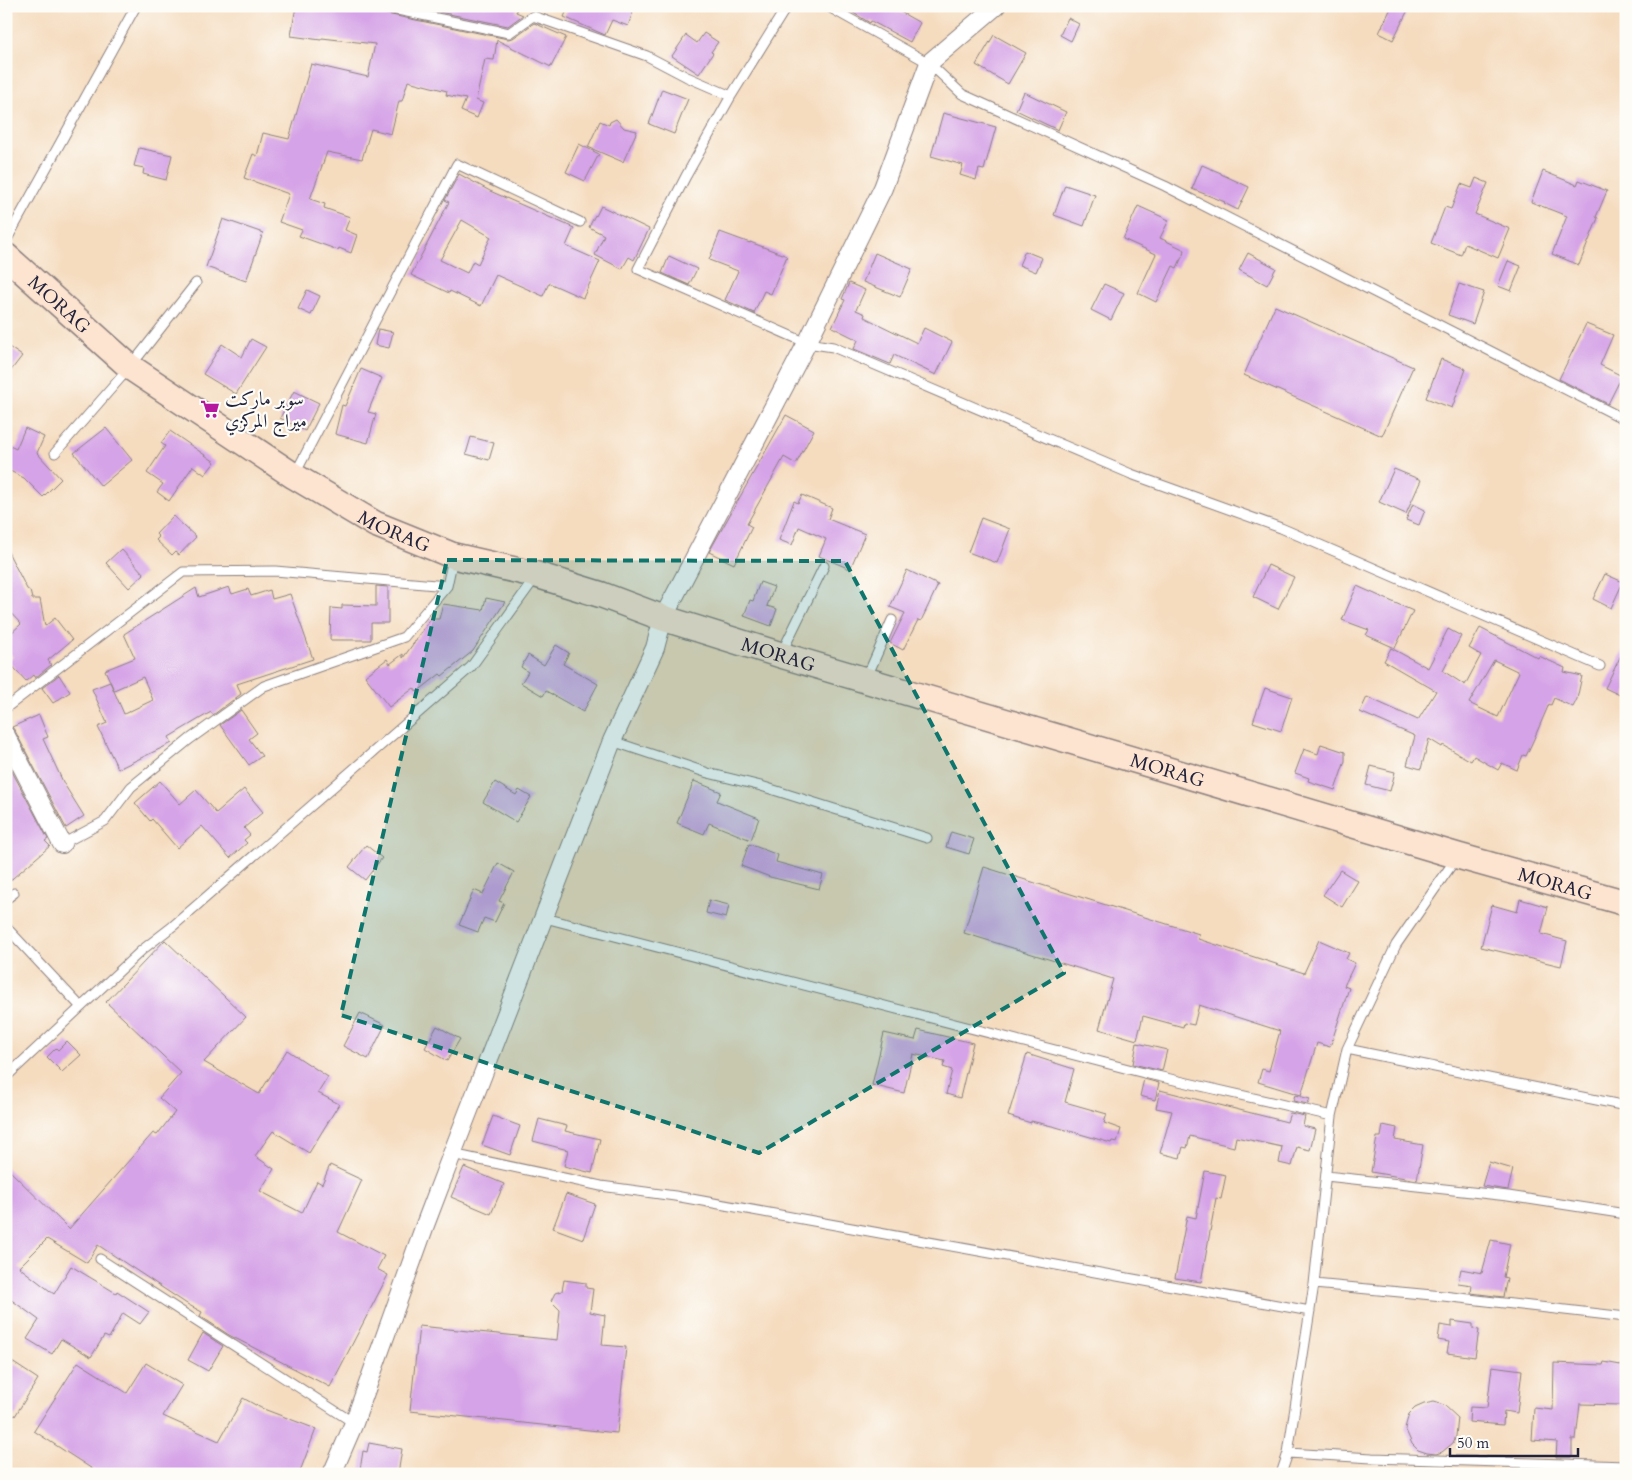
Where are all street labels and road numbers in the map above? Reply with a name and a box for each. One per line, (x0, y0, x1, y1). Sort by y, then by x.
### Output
street label: MORAG (22, 270, 96, 340)
street label: MORAG (353, 505, 434, 559)
street label: MORAG (738, 631, 818, 678)
street label: MORAG (1127, 747, 1207, 794)
street label: MORAG (1515, 861, 1595, 907)

